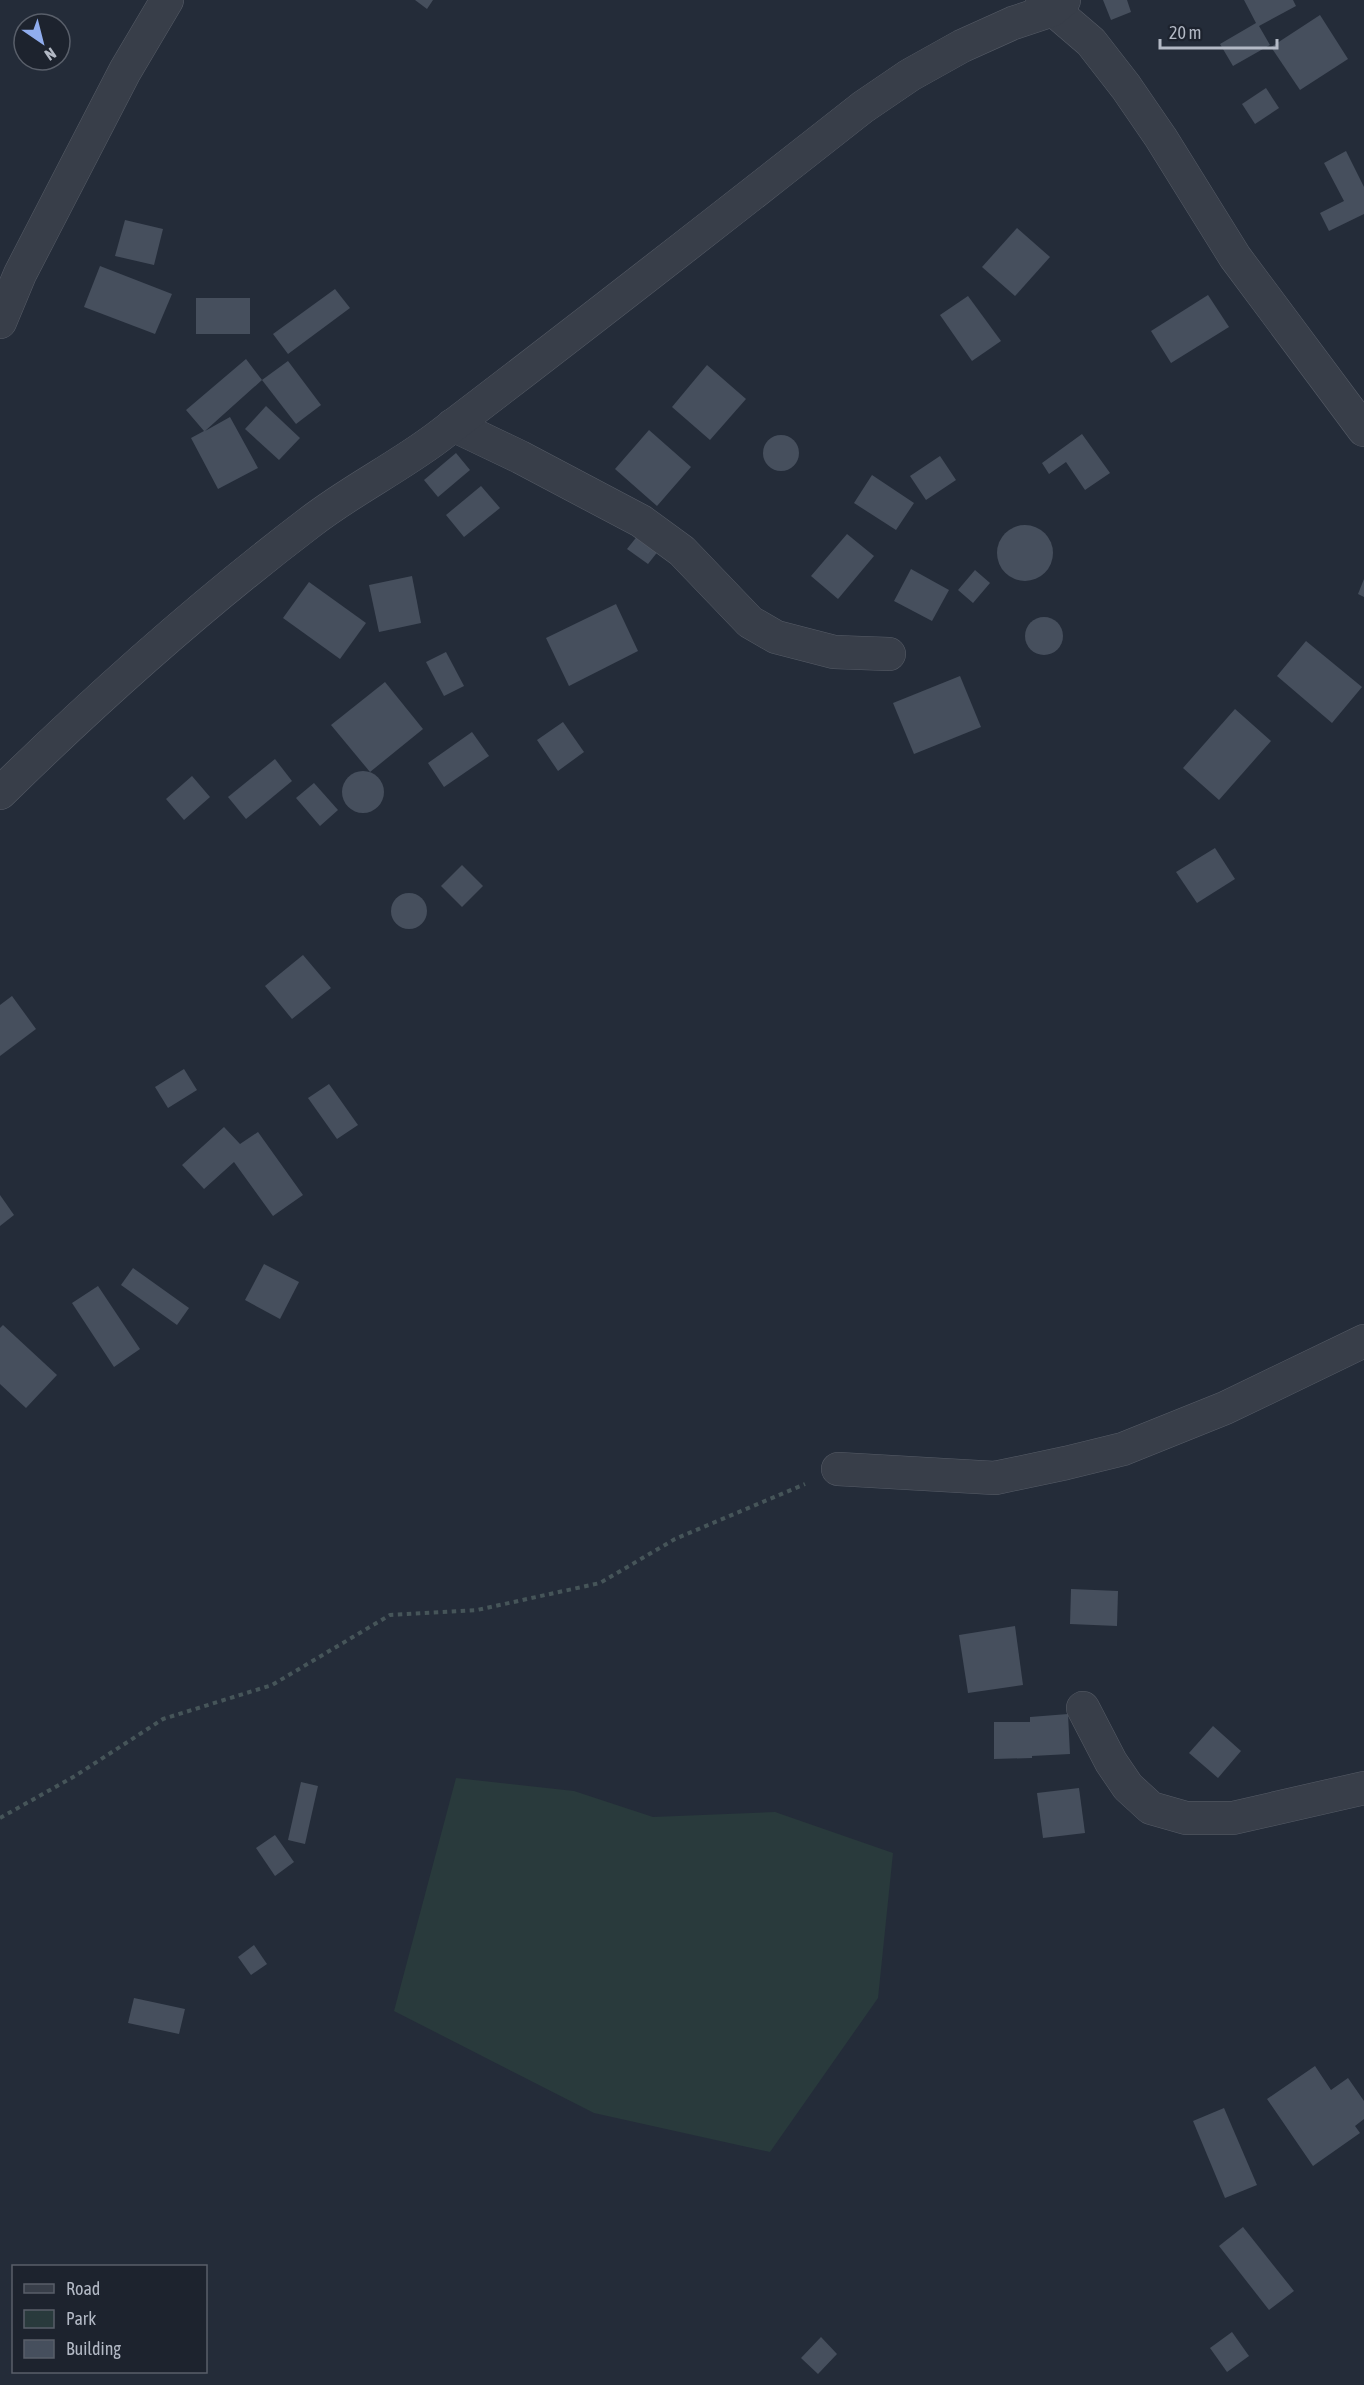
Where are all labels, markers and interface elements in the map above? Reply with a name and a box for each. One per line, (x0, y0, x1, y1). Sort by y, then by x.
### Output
north arrow (12, 12, 72, 72)
scale bar (1160, 12, 1277, 50)
text: 20 m (1169, 22, 1201, 43)
text: N (42, 44, 60, 64)
legend (12, 2265, 207, 2373)
text: Road (66, 2278, 100, 2299)
text: Park (66, 2308, 96, 2329)
text: Building (66, 2338, 121, 2359)

